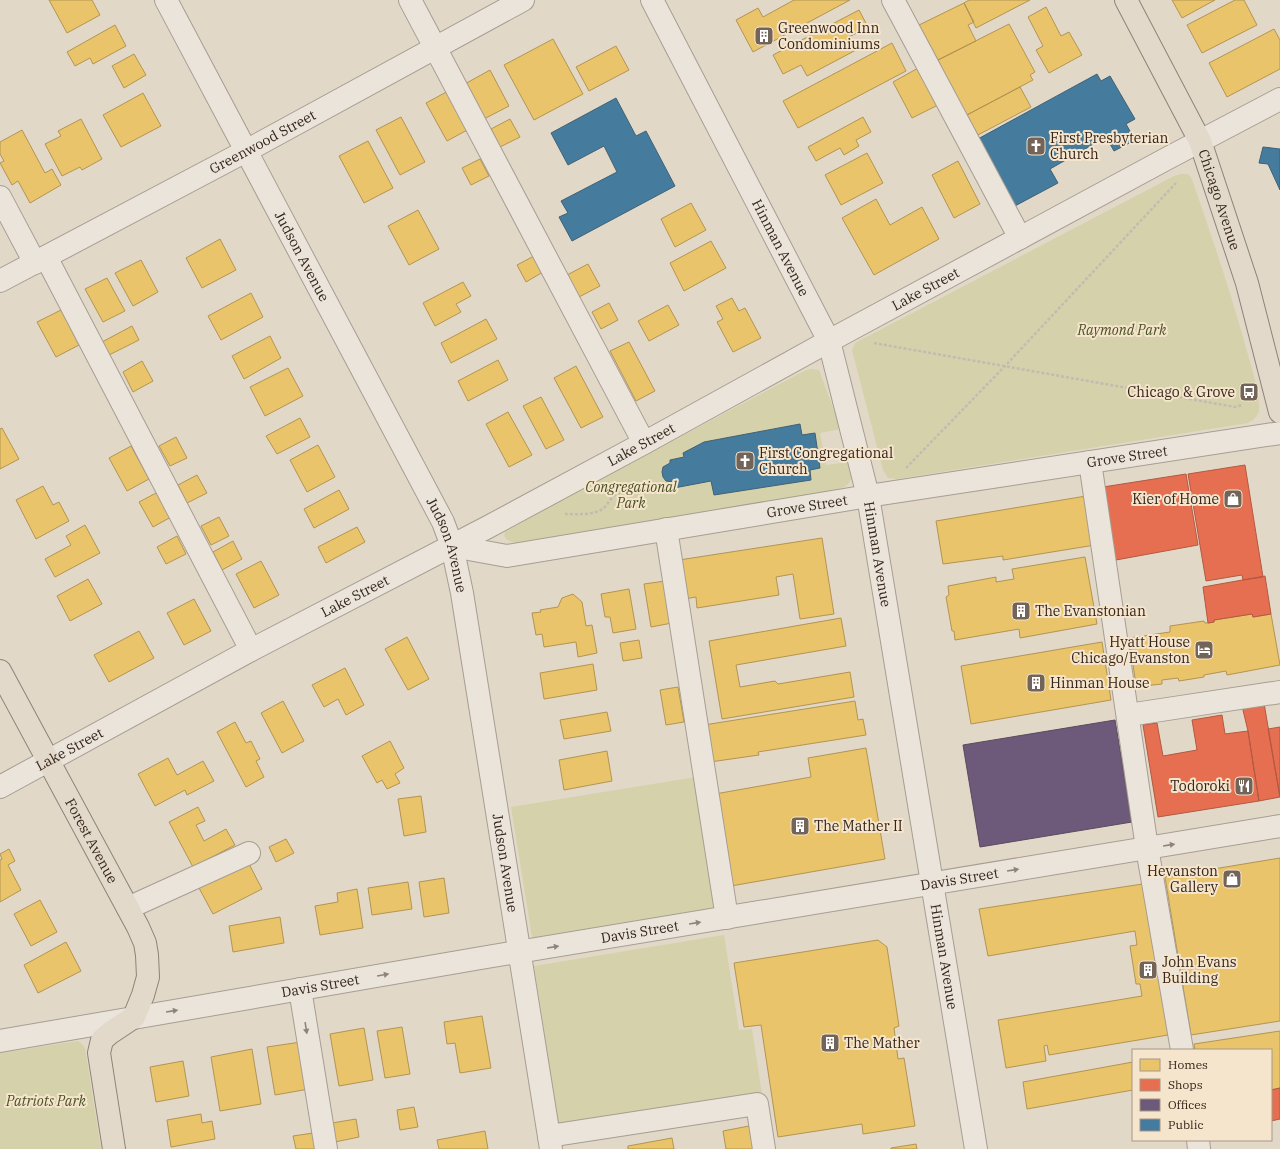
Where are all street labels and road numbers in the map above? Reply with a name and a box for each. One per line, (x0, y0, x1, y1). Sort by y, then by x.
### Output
street label: Greenwood Street (206, 106, 319, 178)
street label: Chicago Avenue (1194, 147, 1244, 252)
street label: Hinman Avenue (748, 196, 813, 299)
street label: Judson Avenue (271, 208, 333, 304)
street label: Lake Street (889, 263, 962, 314)
street label: Lake Street (604, 419, 678, 470)
street label: Grove Street (1085, 441, 1169, 471)
street label: Grove Street (765, 491, 849, 522)
street label: Judson Avenue (422, 494, 471, 594)
street label: Hinman Avenue (860, 500, 895, 608)
street label: Lake Street (318, 571, 392, 621)
street label: Lake Street (33, 723, 106, 775)
street label: Forest Avenue (61, 795, 122, 887)
street label: Judson Avenue (488, 812, 522, 914)
street label: Davis Street (919, 864, 1000, 894)
street label: Hinman Avenue (927, 903, 962, 1011)
street label: Davis Street (599, 916, 680, 947)
street label: Davis Street (280, 970, 361, 1001)

